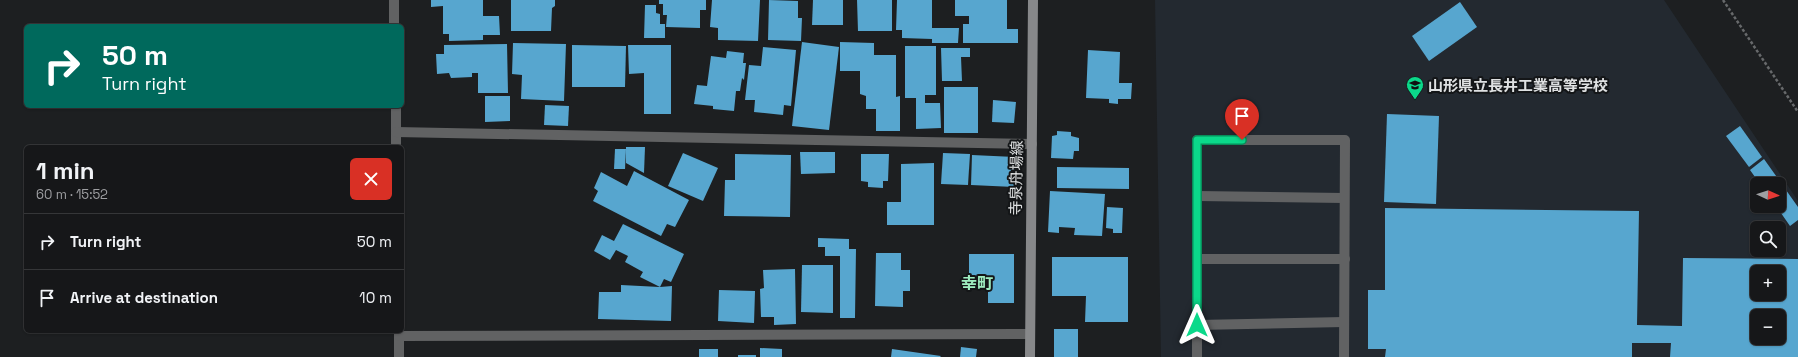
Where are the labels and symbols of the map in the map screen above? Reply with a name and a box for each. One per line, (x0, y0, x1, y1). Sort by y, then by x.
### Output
school or university icon: 山形県立長井工業高等学校 (1405, 75, 1425, 100)
place label: 山形県立長井工業高等学校 (1428, 76, 1608, 95)
pin (1225, 99, 1259, 140)
street label: 寺泉舟場線 (1006, 140, 1026, 216)
north arrow (1750, 177, 1786, 213)
district label: 幸町 (961, 273, 993, 294)
position arrow (1176, 304, 1218, 346)

